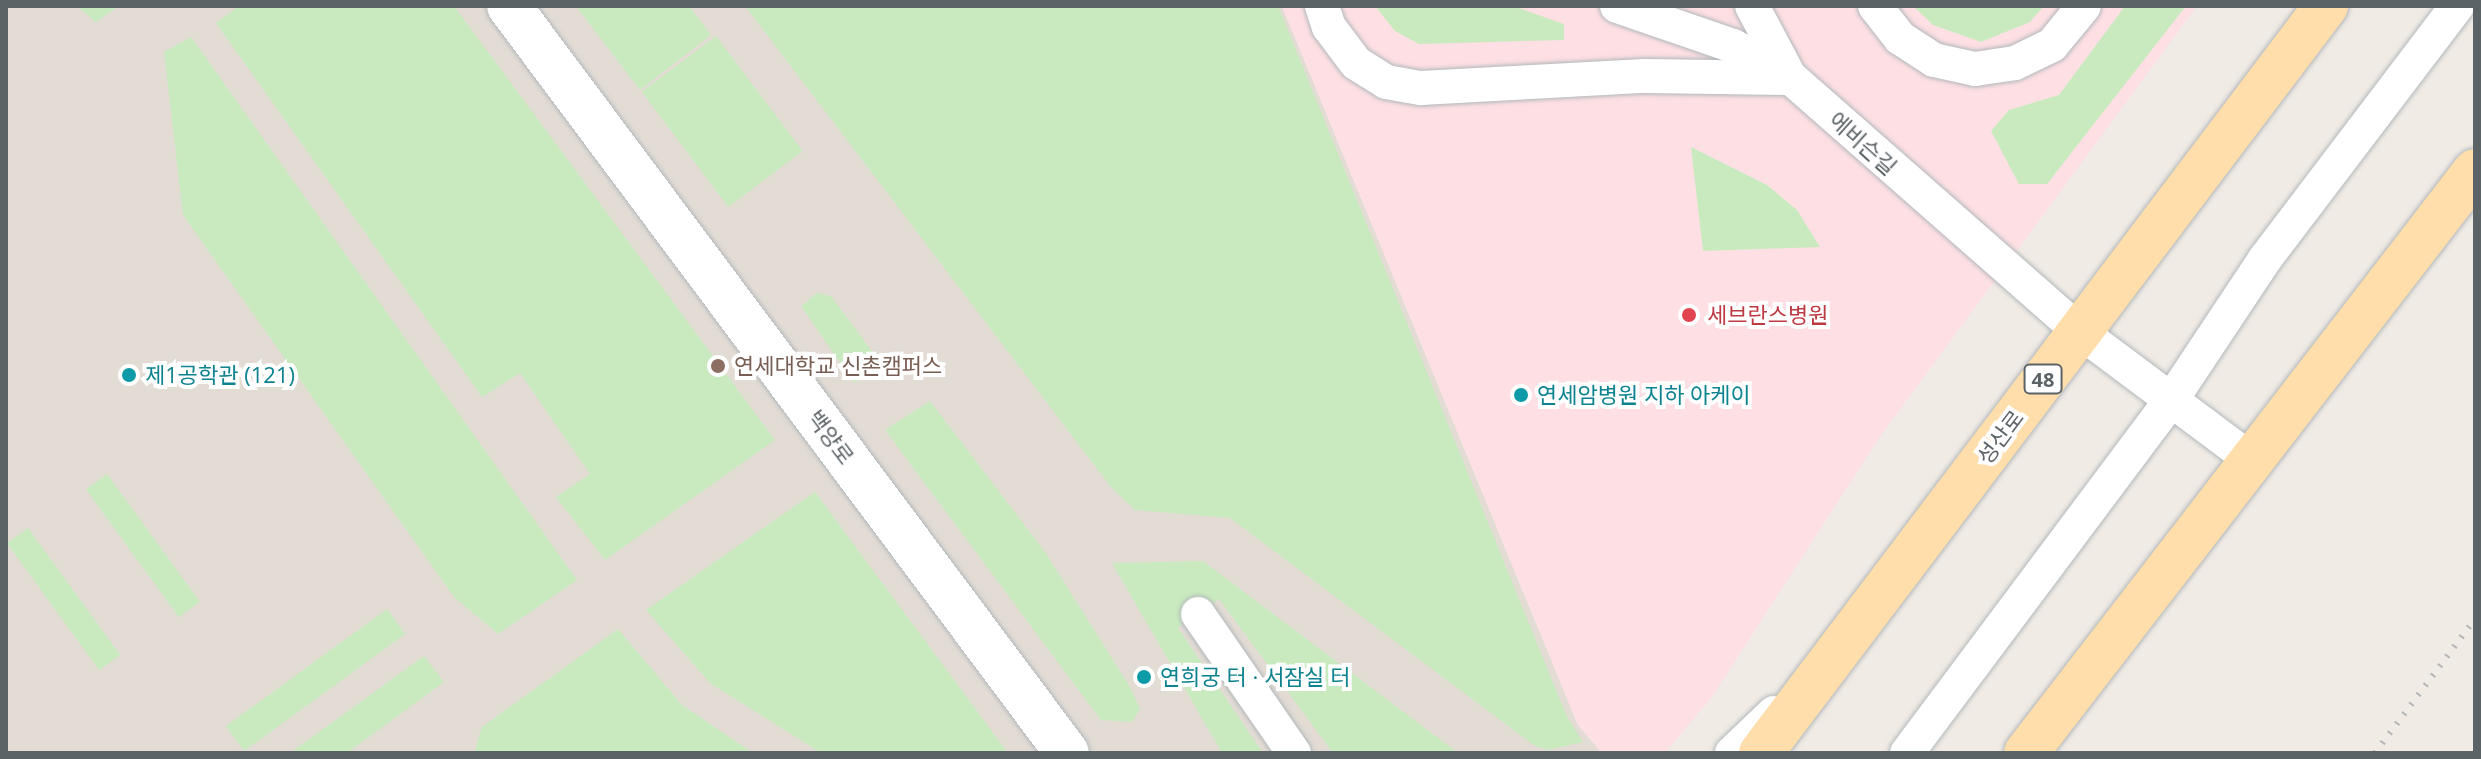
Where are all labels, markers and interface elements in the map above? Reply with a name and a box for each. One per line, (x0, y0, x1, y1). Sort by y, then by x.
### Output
street label: 에비슨길 (1824, 106, 1902, 180)
place label: 세브란스병원 (1707, 302, 1828, 328)
marker: 세브란스병원 (1678, 304, 1700, 326)
place label: 연세대학교 신촌캠퍼스 (734, 353, 942, 379)
marker: 연세대학교 신촌캠퍼스 (709, 357, 727, 375)
place label: 제1공학관 (121) (145, 362, 295, 388)
road number: 48 (2023, 363, 2063, 395)
marker: 제1공학관 (121) (120, 366, 138, 384)
place label: 연세암병원 지하 아케이 (1537, 382, 1751, 408)
marker: 연세암병원 지하 아케이 (1512, 386, 1530, 404)
street label: 백양로 (802, 405, 860, 469)
street label: 성산로 (1971, 405, 2029, 469)
place label: 연희궁 터 · 서잠실 터 (1160, 664, 1351, 690)
marker: 연희궁 터 · 서잠실 터 (1135, 668, 1153, 686)

